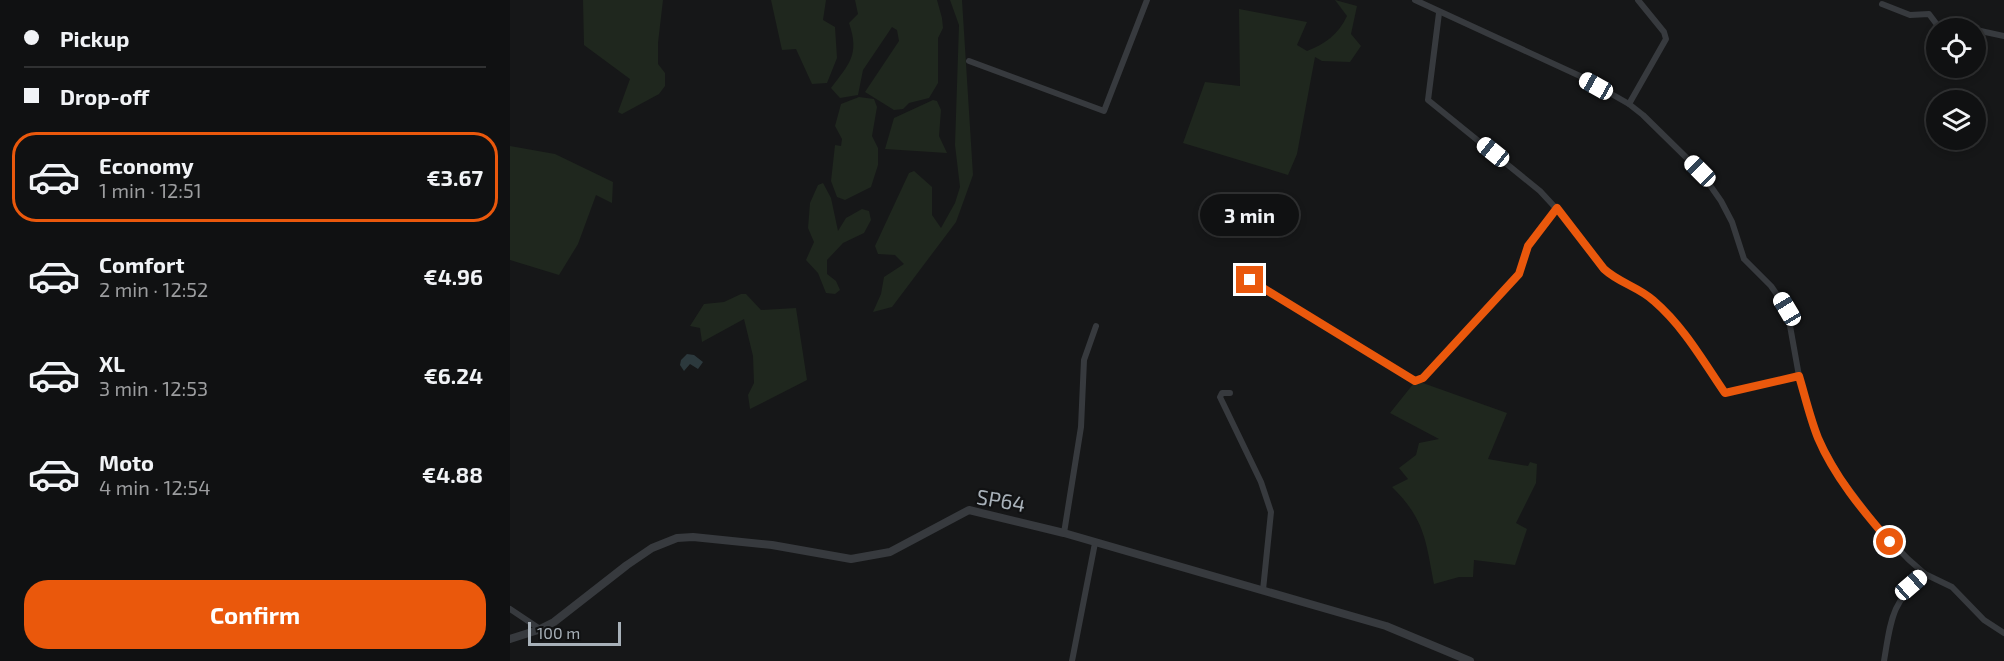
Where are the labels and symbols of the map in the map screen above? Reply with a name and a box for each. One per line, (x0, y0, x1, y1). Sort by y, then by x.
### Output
car (1576, 69, 1616, 103)
car (1473, 134, 1513, 170)
car (1681, 152, 1719, 190)
callout: 3 min (1200, 193, 1299, 235)
route end (1236, 266, 1263, 293)
car (1770, 289, 1804, 329)
street label: SP64 (975, 483, 1028, 516)
route start (1876, 528, 1903, 555)
car (1892, 566, 1930, 604)
scale bar (528, 619, 621, 646)

